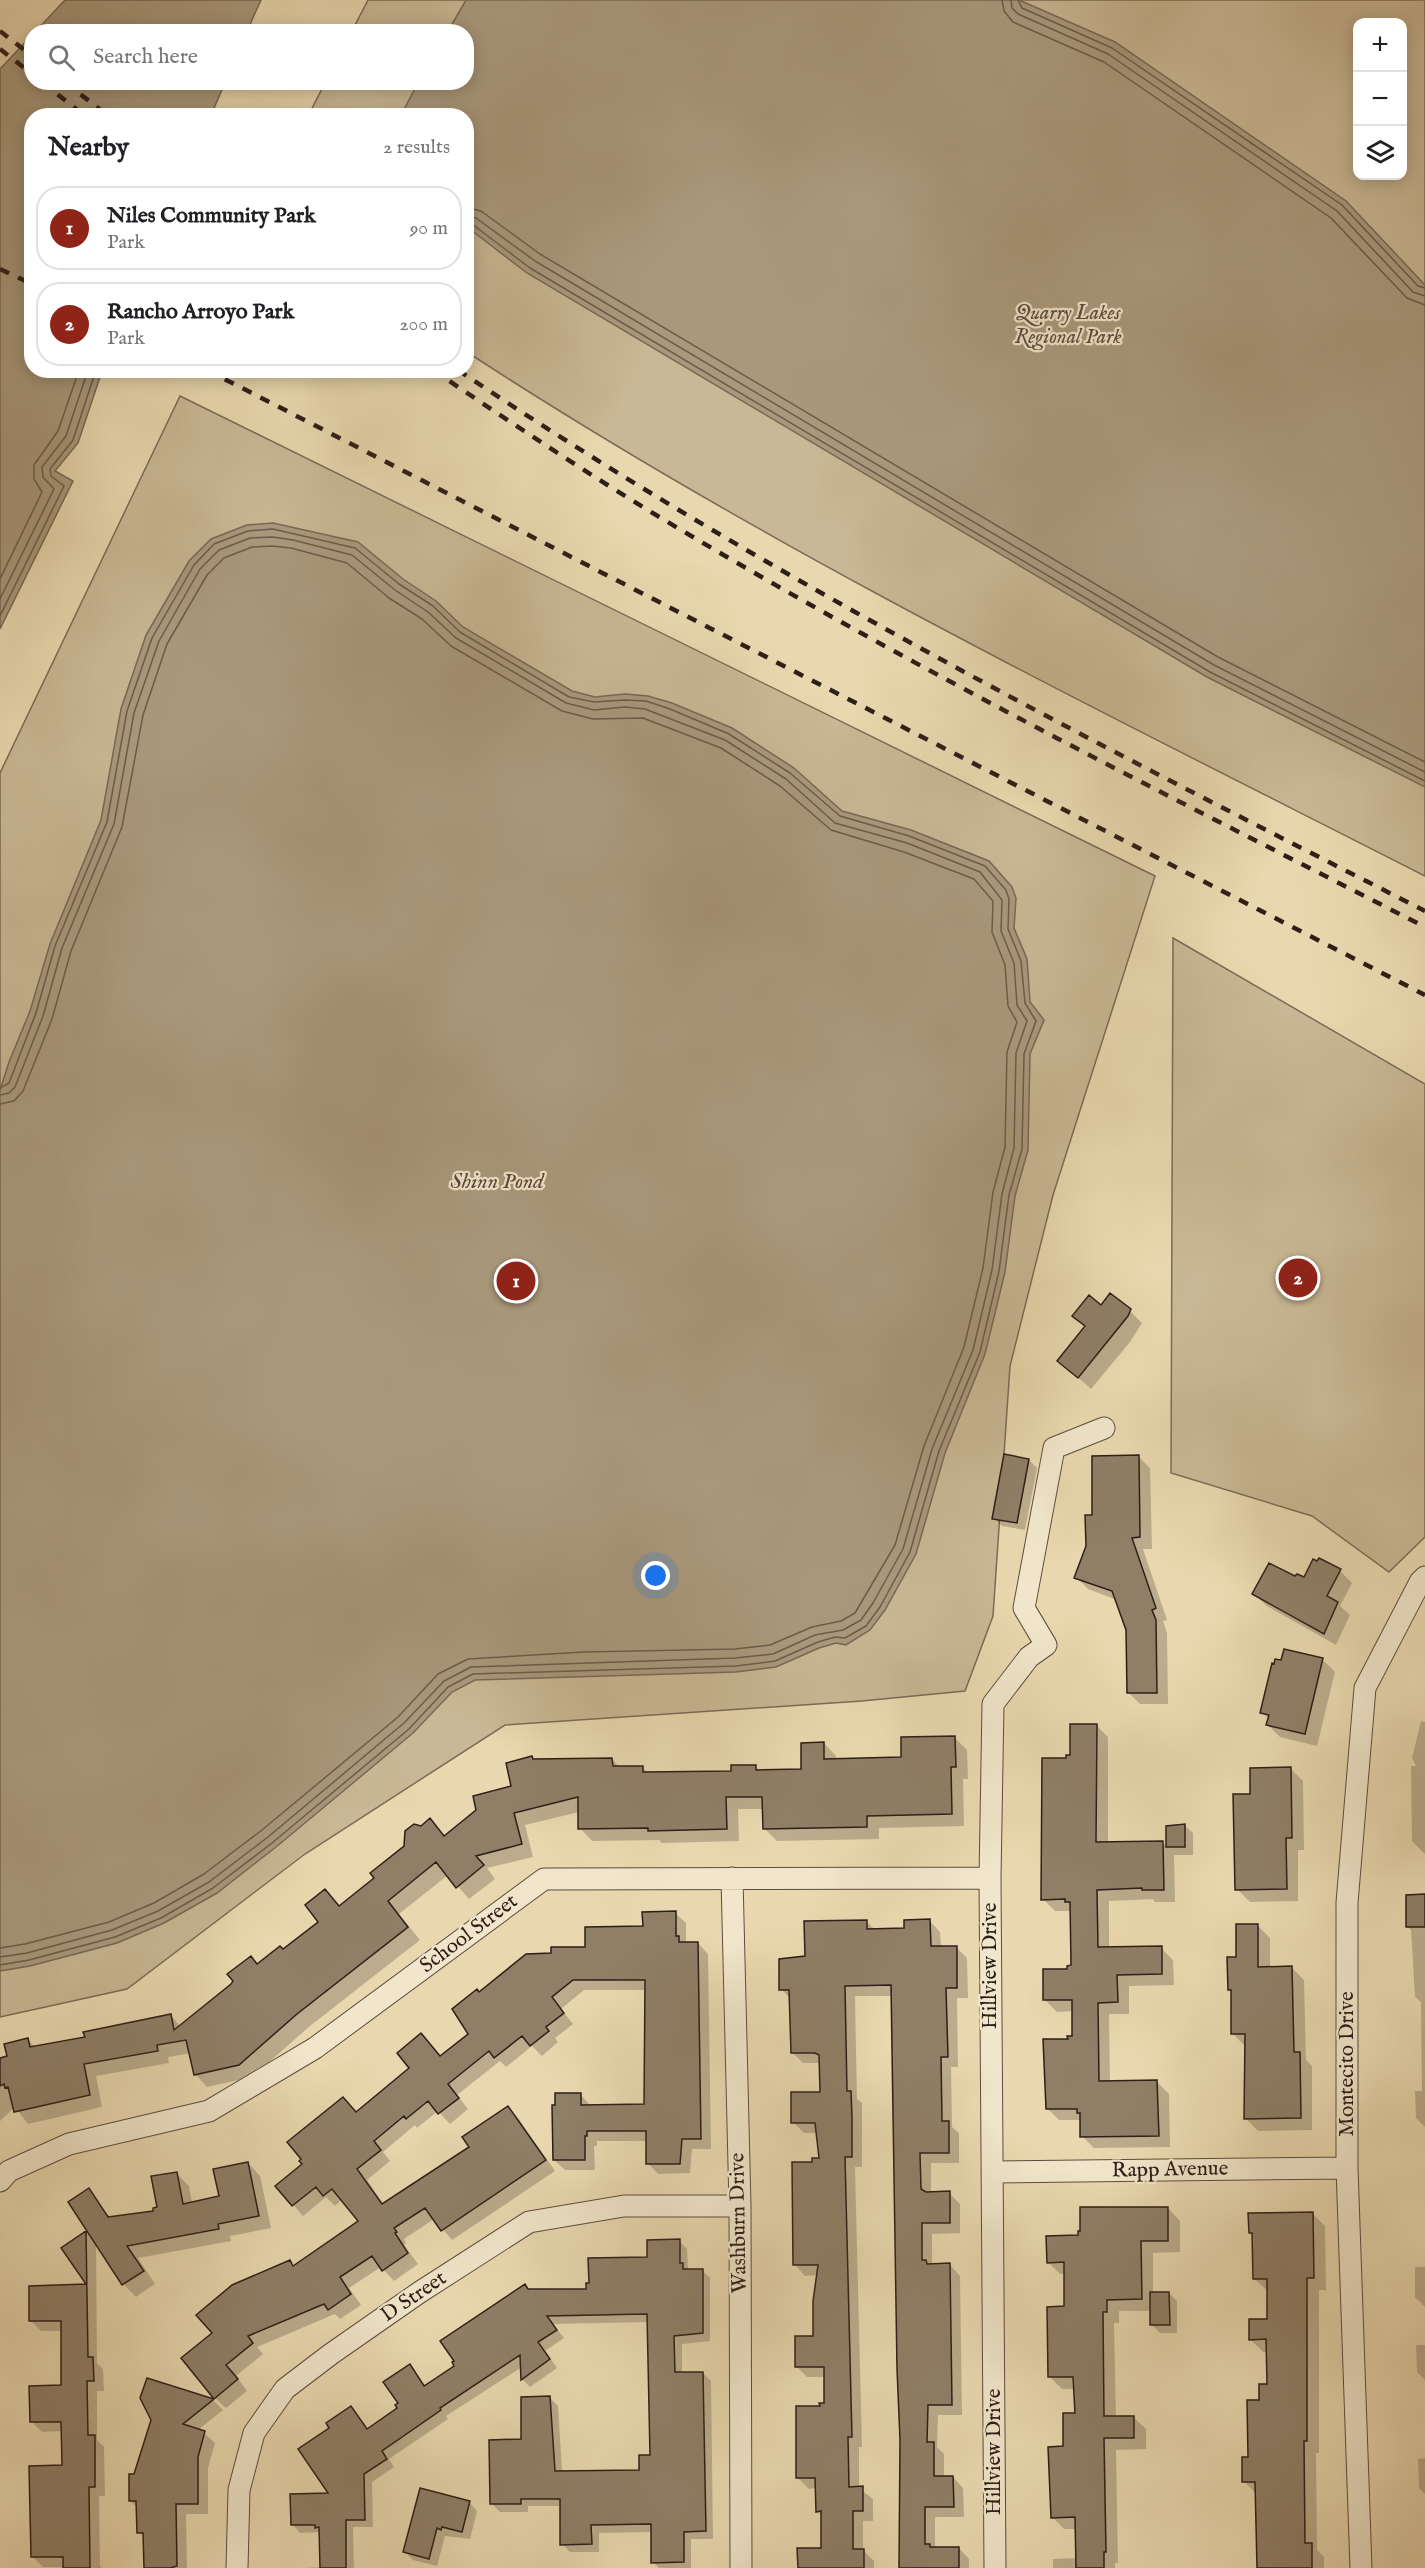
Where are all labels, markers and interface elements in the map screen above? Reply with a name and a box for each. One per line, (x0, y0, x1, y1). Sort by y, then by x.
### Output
map controls (1353, 18, 1407, 180)
button: + (1353, 18, 1407, 72)
search box (24, 24, 474, 90)
icon: search (45, 41, 78, 74)
text: Search here (93, 43, 198, 71)
button: − (1353, 72, 1407, 126)
button: layers (1353, 126, 1407, 180)
text: Nearby (48, 131, 129, 164)
text: 2 results (383, 135, 450, 160)
text: Niles Community Park (107, 202, 316, 230)
text: 1 (66, 216, 73, 241)
text: 90 m (410, 216, 448, 241)
text: Park (107, 230, 145, 255)
text: Rancho Arroyo Park (107, 298, 294, 326)
park label: Quarry Lakes Regional Park (1014, 300, 1122, 351)
text: 2 (65, 312, 74, 337)
text: 200 m (399, 312, 448, 337)
text: Park (107, 326, 145, 351)
water label: Shinn Pond (450, 1168, 545, 1196)
pin: 2 (1278, 1256, 1318, 1300)
pin: 1 (496, 1258, 536, 1304)
your location (641, 1561, 670, 1590)
street label: School Street (415, 1888, 523, 1980)
street label: Hillview Drive (977, 1902, 1004, 2029)
street label: Montecito Drive (1334, 1991, 1361, 2137)
street label: Washburn Drive (724, 2152, 754, 2294)
street label: Rapp Avenue (1112, 2155, 1229, 2185)
street label: D Street (376, 2265, 452, 2329)
street label: Hillview Drive (981, 2388, 1008, 2515)

